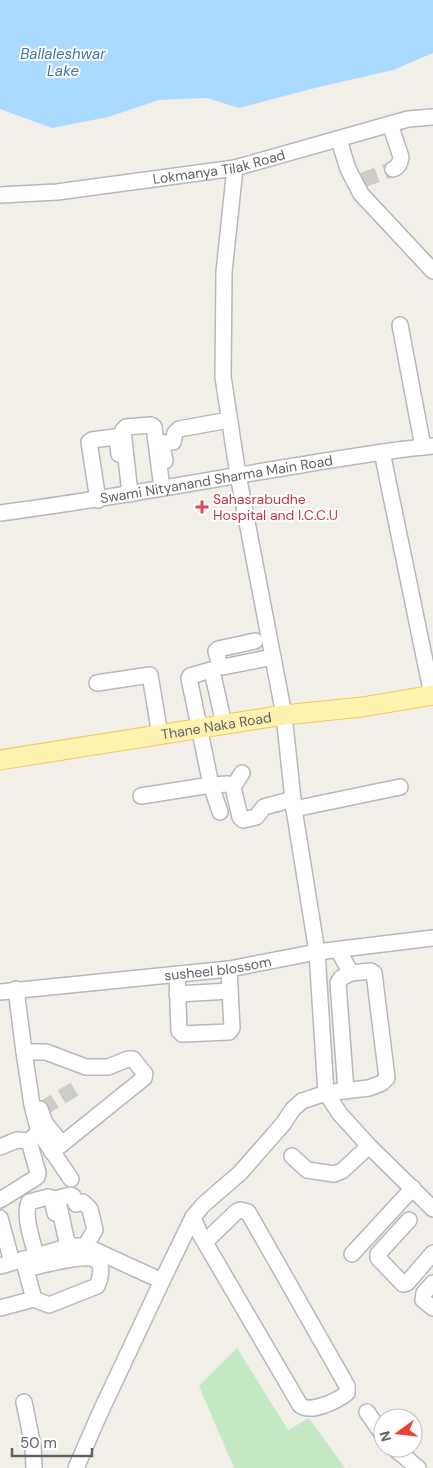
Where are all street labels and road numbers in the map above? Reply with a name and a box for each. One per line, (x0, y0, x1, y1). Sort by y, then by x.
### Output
street label: Lokmanya Tilak Road (152, 145, 287, 188)
street label: Swami Nityanand Sharma Main Road (99, 451, 334, 507)
street label: Thane Naka Road (160, 708, 273, 743)
street label: susheel blossom (163, 952, 273, 984)

